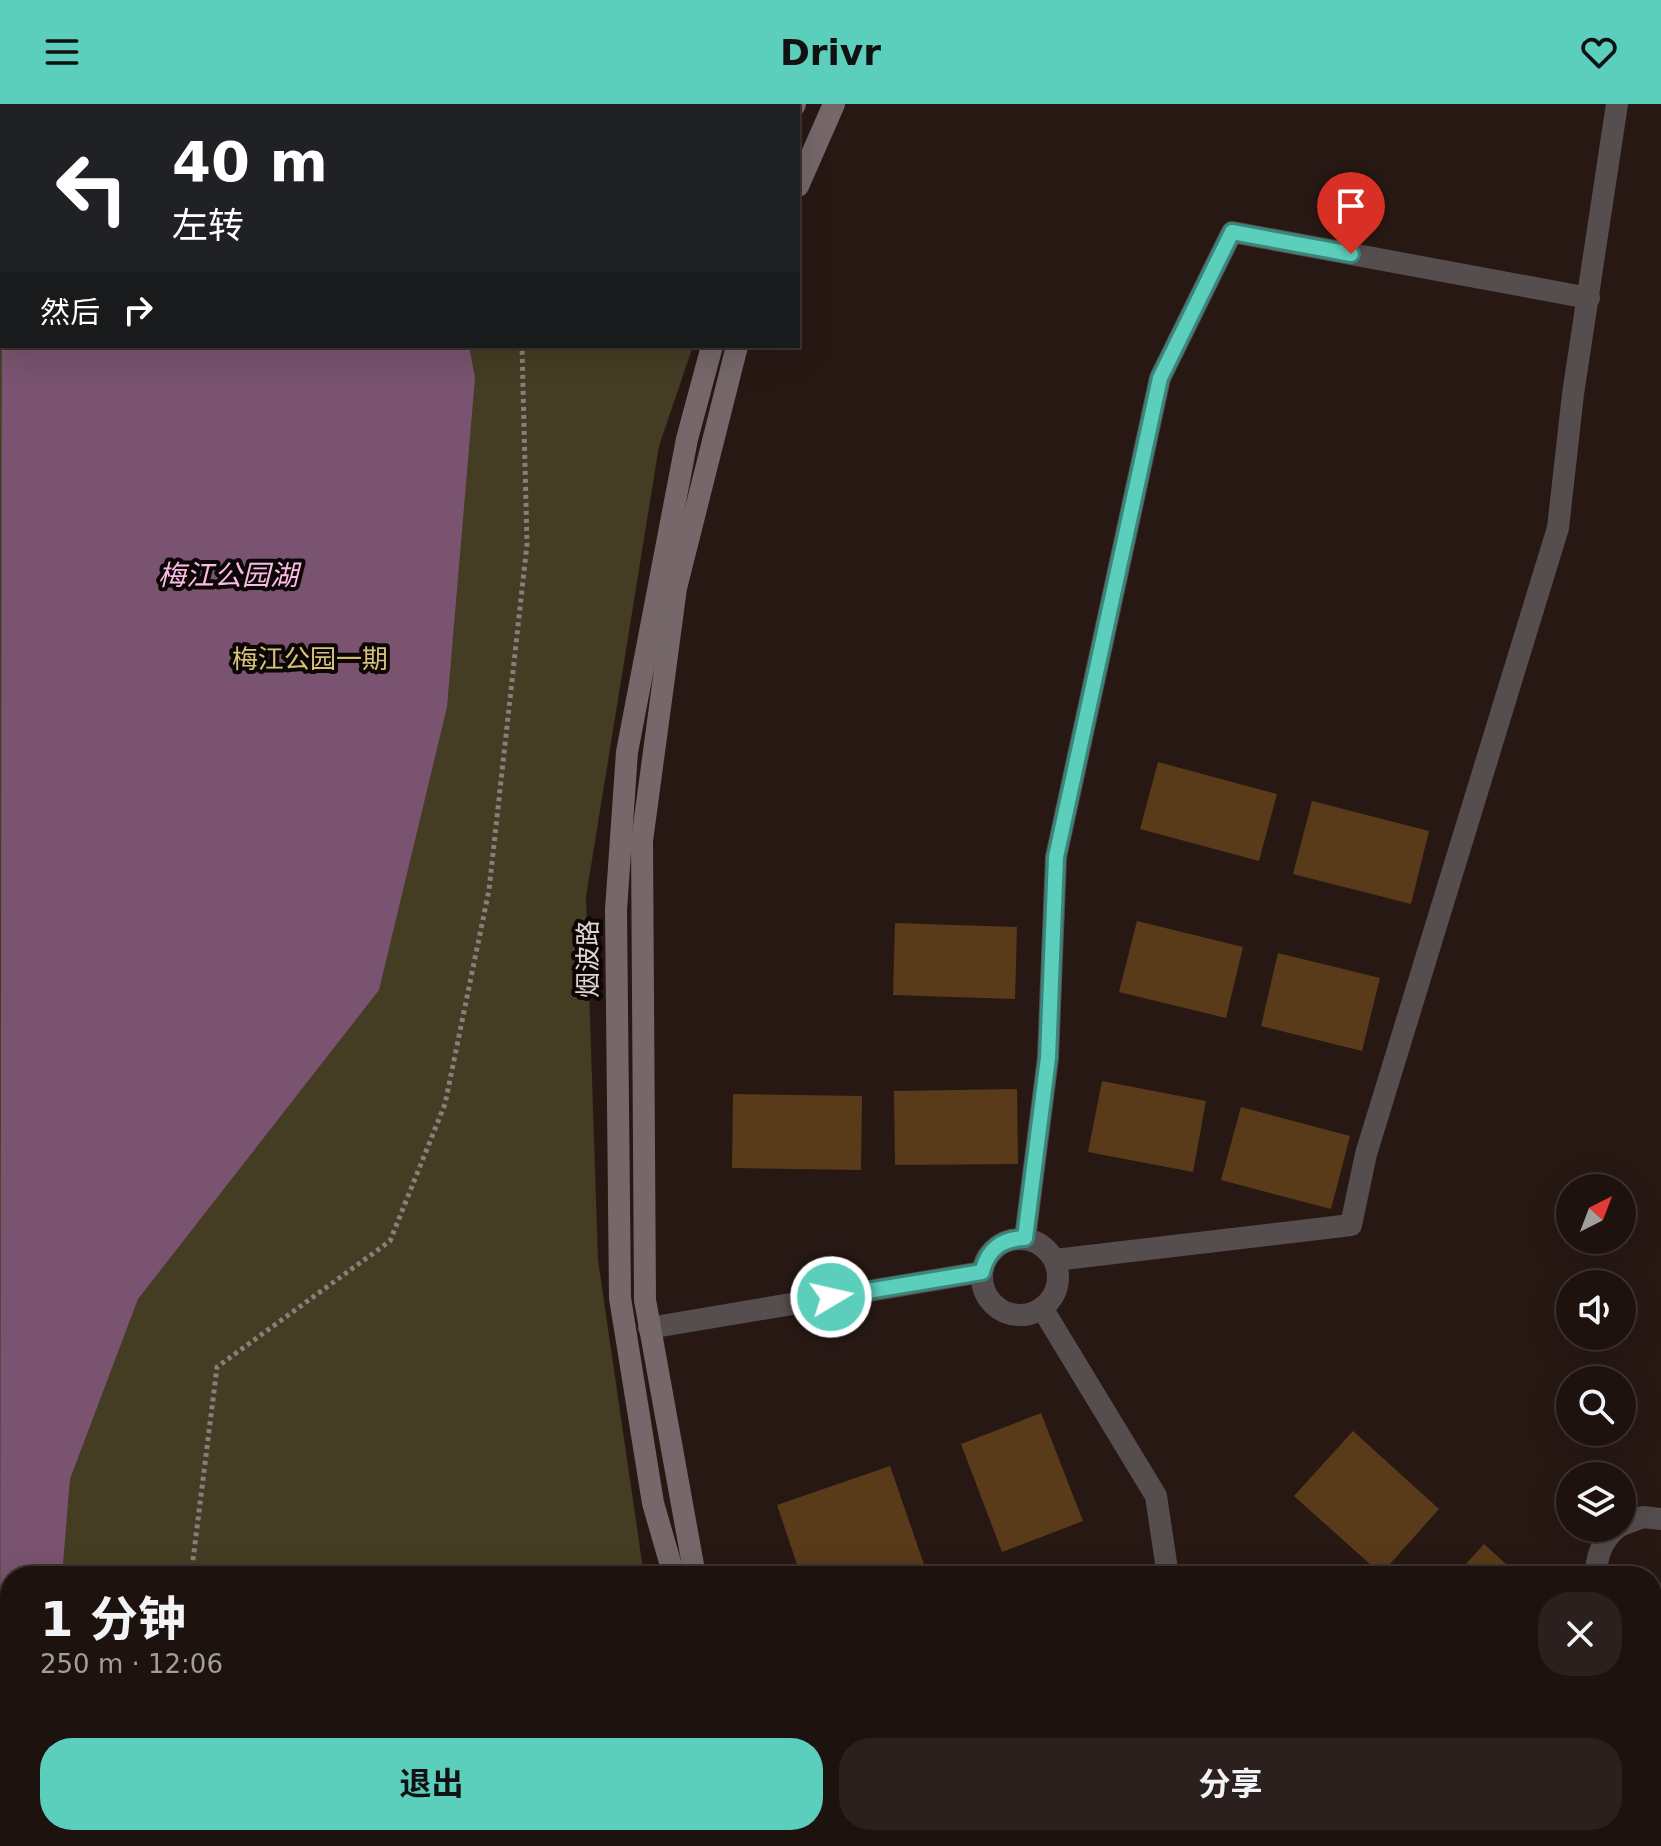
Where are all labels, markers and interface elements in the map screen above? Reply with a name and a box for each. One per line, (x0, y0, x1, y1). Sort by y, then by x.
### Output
icon: menu (40, 30, 84, 74)
icon: heart (1577, 30, 1621, 74)
text: Drivr (780, 32, 881, 73)
text: 40 m (172, 129, 328, 194)
icon: left (40, 136, 144, 240)
pin (1317, 172, 1385, 254)
icon: arrive (1329, 184, 1373, 228)
text: 左转 (172, 205, 244, 246)
icon: right (116, 288, 160, 332)
text: 然后 (40, 295, 100, 330)
water label: 梅江公园湖 (158, 559, 302, 592)
park label: 梅江公园一期 (232, 644, 388, 674)
street label: 烟波路 (573, 920, 603, 998)
north arrow (1556, 1174, 1636, 1254)
map controls (1556, 1174, 1636, 1542)
position arrow (789, 1255, 873, 1339)
button: sound (1556, 1270, 1636, 1350)
button: search (1556, 1366, 1636, 1446)
button: layers (1556, 1462, 1636, 1542)
text: 1 分钟 (40, 1591, 186, 1647)
button: close (1538, 1592, 1622, 1676)
text: 250 m · 12:06 (40, 1649, 223, 1679)
button: 退出 (40, 1738, 823, 1830)
button: 分享 (839, 1738, 1622, 1830)

